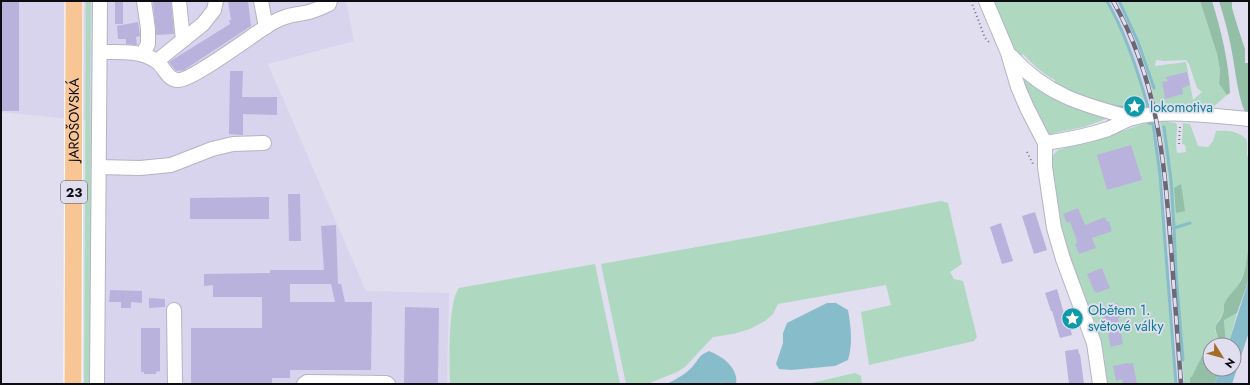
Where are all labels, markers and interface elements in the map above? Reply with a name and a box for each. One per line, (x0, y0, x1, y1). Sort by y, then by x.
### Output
street label: JAROŠOVSKÁ (64, 77, 84, 164)
place icon: lokomotiva (1122, 94, 1148, 120)
place label: lokomotiva (1150, 97, 1213, 117)
road number: 23 (61, 181, 87, 203)
place label: Obětem 1. světové války (1088, 300, 1164, 336)
place icon: Obětem 1. světové války (1060, 305, 1086, 331)
north arrow (1202, 337, 1242, 377)
text: N (1221, 355, 1239, 371)

